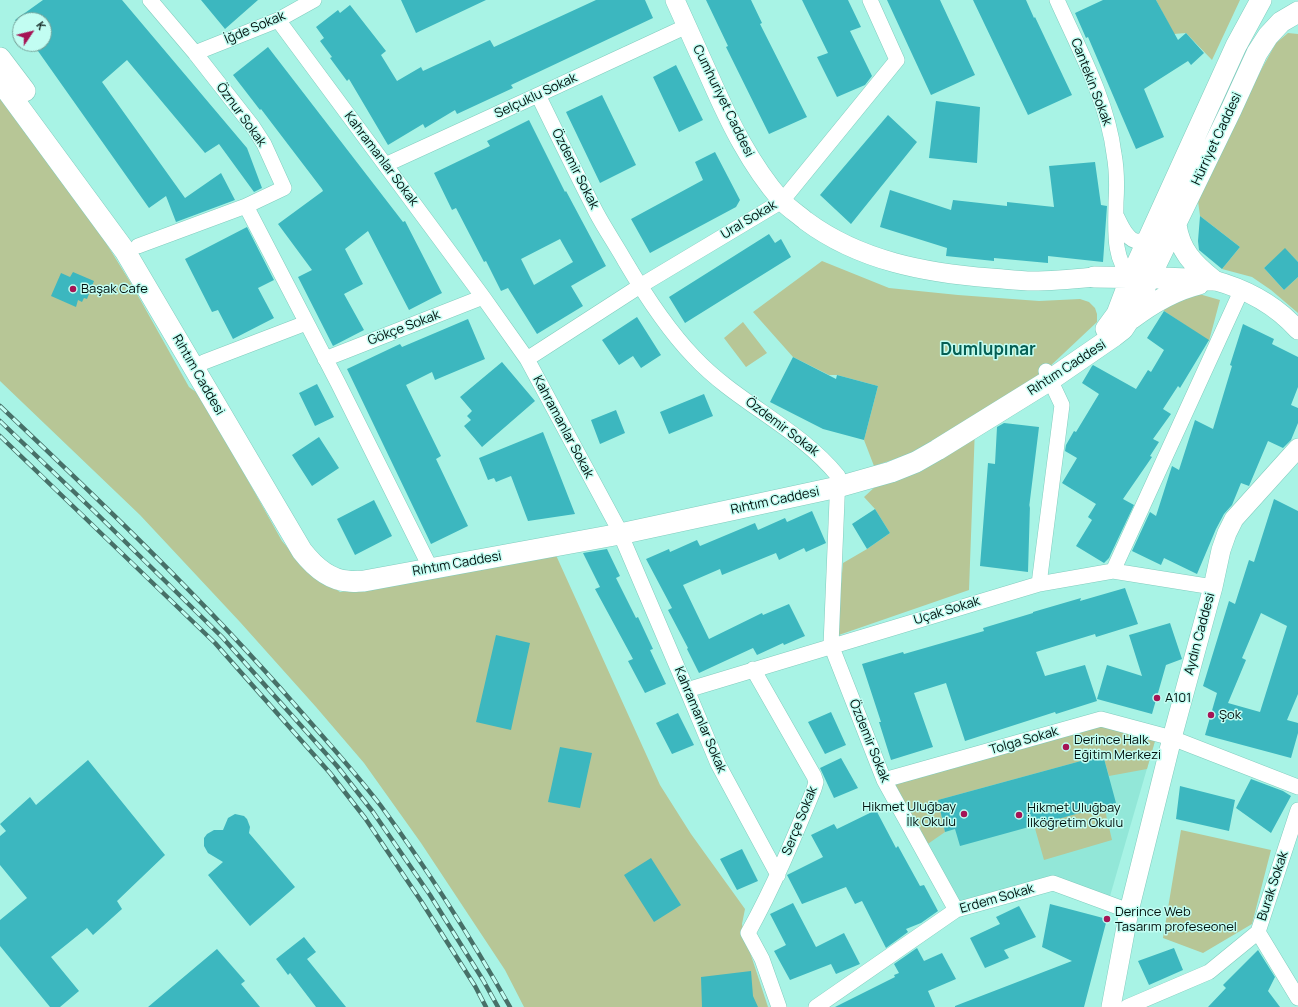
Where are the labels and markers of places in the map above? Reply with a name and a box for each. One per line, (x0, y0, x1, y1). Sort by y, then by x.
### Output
place label: Başak Cafe (81, 281, 148, 297)
marker: Başak Cafe (68, 284, 78, 294)
place label: A101 (1165, 690, 1191, 706)
marker: A101 (1152, 693, 1162, 703)
place label: Şok (1219, 707, 1241, 723)
marker: Şok (1206, 710, 1216, 720)
place label: Derince Halk Eğitim Merkezi (1074, 732, 1161, 763)
marker: Derince Halk Eğitim Merkezi (1061, 742, 1071, 752)
place label: Hikmet Uluğbay İlk Okulu (862, 799, 956, 830)
place label: Hikmet Uluğbay İlköğretim Okulu (1027, 800, 1123, 831)
marker: Hikmet Uluğbay İlk Okulu (959, 809, 969, 819)
marker: Hikmet Uluğbay İlköğretim Okulu (1014, 810, 1024, 820)
place label: Derince Web Tasarım profeseonel (1115, 904, 1237, 935)
marker: Derince Web Tasarım profeseonel (1102, 914, 1112, 924)

